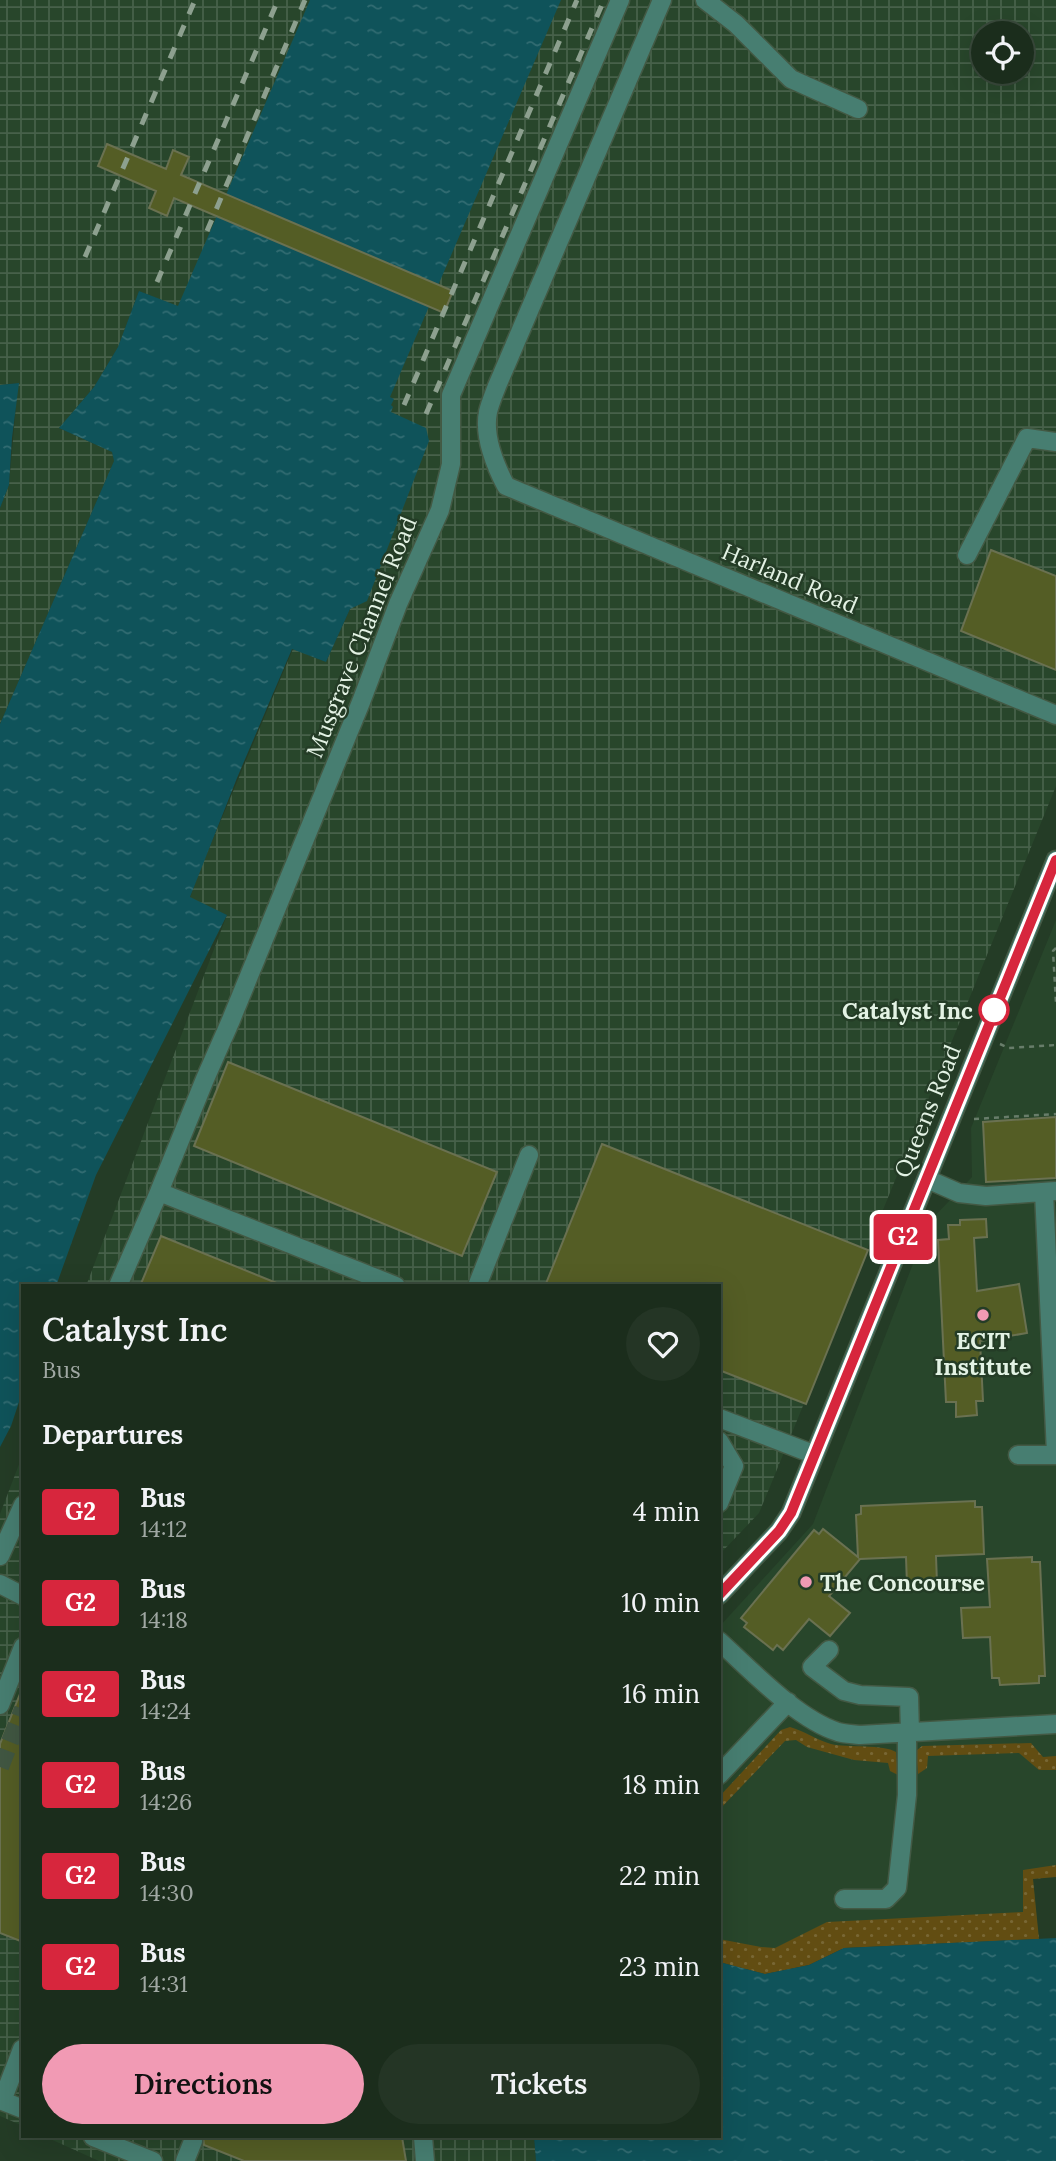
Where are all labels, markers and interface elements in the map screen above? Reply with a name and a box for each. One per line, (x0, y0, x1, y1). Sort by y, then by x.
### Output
map controls (971, 21, 1034, 84)
button: locate (971, 21, 1034, 84)
street label: Musgrave Channel Road (299, 512, 423, 762)
street label: Harland Road (718, 536, 863, 620)
marker: Catalyst Inc (979, 995, 1009, 1025)
place label: Catalyst Inc (842, 996, 973, 1025)
street label: Queens Road (887, 1040, 967, 1182)
line badge: G2 (872, 1214, 934, 1260)
text: G2 (888, 1221, 918, 1252)
button: heart (626, 1307, 700, 1381)
marker: ECIT Institute (975, 1307, 991, 1323)
text: Catalyst Inc (42, 1308, 228, 1350)
place label: ECIT Institute (935, 1326, 1031, 1381)
text: Bus (42, 1355, 81, 1384)
text: Departures (42, 1418, 183, 1451)
text: Bus (140, 1481, 186, 1514)
text: 4 min (633, 1495, 700, 1528)
text: G2 (65, 1496, 96, 1527)
text: 14:12 (140, 1514, 187, 1543)
place label: The Concourse (820, 1568, 985, 1597)
text: Bus (140, 1572, 186, 1605)
marker: The Concourse (798, 1574, 814, 1590)
text: 10 min (621, 1586, 700, 1619)
text: G2 (65, 1587, 96, 1618)
text: 14:18 (140, 1605, 188, 1634)
text: Bus (140, 1663, 186, 1696)
text: 16 min (622, 1677, 700, 1710)
text: G2 (65, 1678, 96, 1709)
text: 14:24 (140, 1696, 191, 1725)
text: Bus (140, 1754, 186, 1787)
text: 18 min (623, 1768, 700, 1801)
text: G2 (65, 1769, 96, 1800)
text: 14:26 (140, 1787, 192, 1816)
text: Bus (140, 1845, 186, 1878)
text: 22 min (619, 1859, 700, 1892)
text: G2 (65, 1860, 96, 1891)
text: 14:30 (140, 1878, 194, 1907)
text: Bus (140, 1936, 186, 1969)
text: 23 min (619, 1950, 700, 1983)
text: G2 (65, 1951, 96, 1982)
text: 14:31 (140, 1969, 188, 1998)
button: Directions (42, 2044, 364, 2124)
button: Tickets (378, 2044, 700, 2124)

